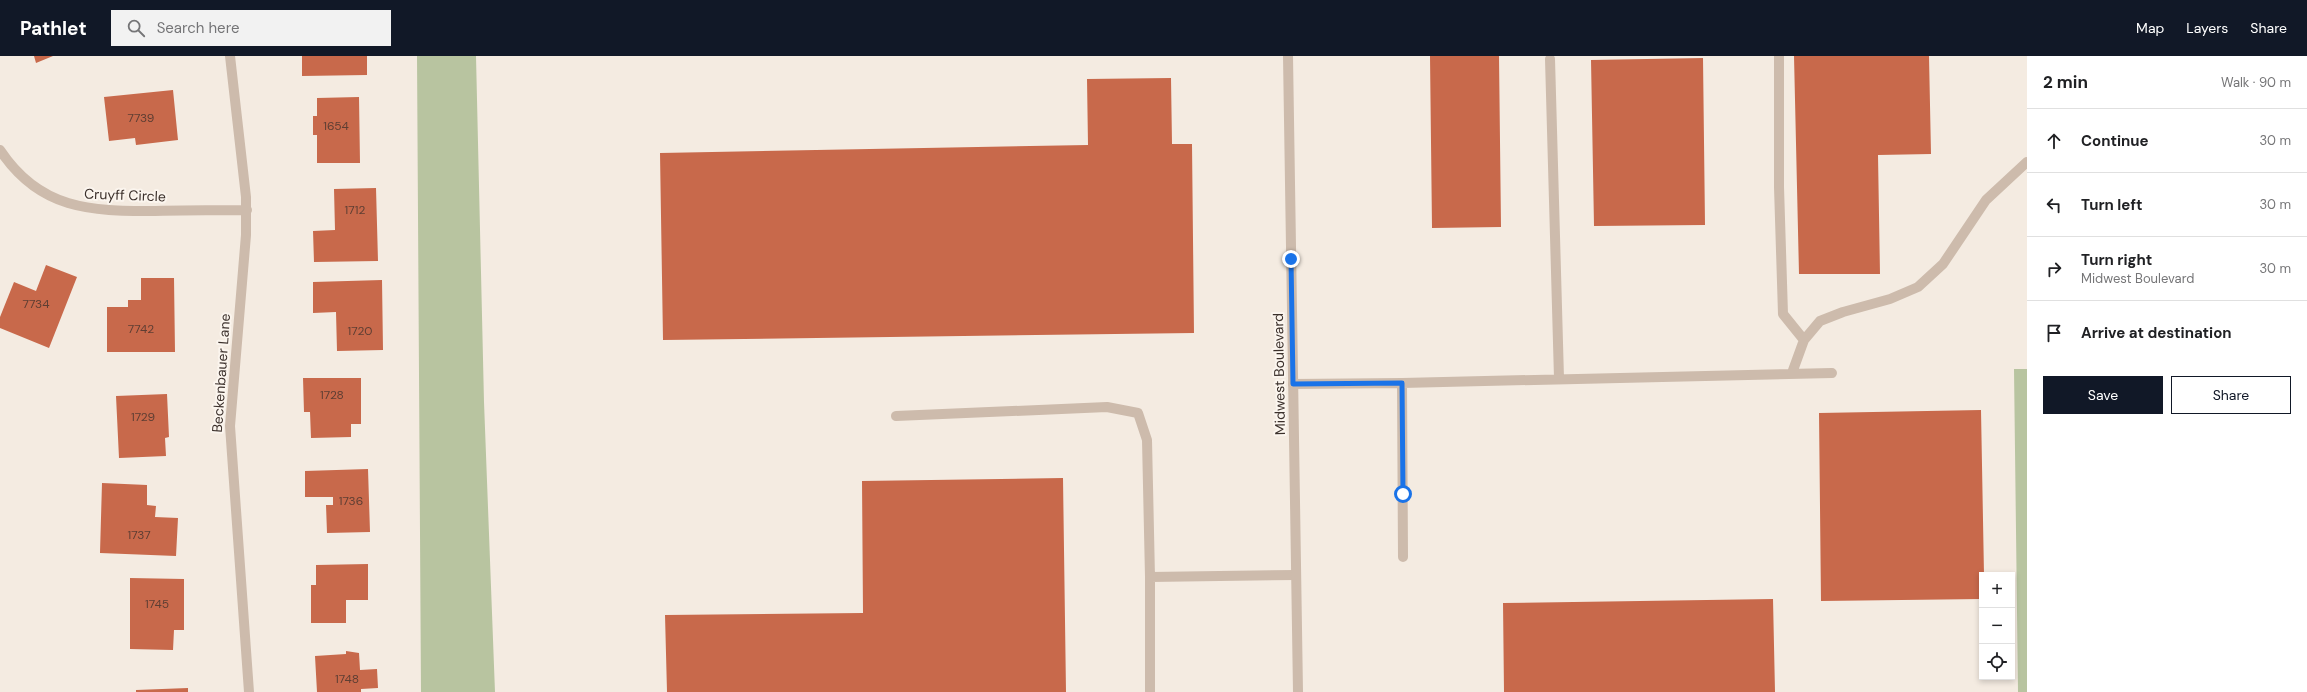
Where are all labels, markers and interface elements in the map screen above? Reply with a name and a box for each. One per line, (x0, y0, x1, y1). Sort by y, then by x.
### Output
search box (111, 10, 391, 46)
text: Pathlet (20, 16, 87, 41)
icon: search (125, 17, 147, 39)
text: Search here (157, 18, 239, 38)
text: Map (2136, 19, 2164, 37)
text: Layers (2186, 19, 2228, 37)
text: Share (2250, 19, 2287, 37)
text: 2 min (2043, 71, 2088, 93)
text: Walk · 90 m (2221, 74, 2291, 91)
house number: 7739 (128, 110, 154, 126)
house number: 1654 (323, 118, 349, 134)
icon: ahead (2043, 130, 2065, 152)
text: Continue (2081, 131, 2149, 151)
text: 30 m (2259, 132, 2291, 149)
street label: Cruyff Circle (84, 185, 166, 205)
icon: left (2043, 194, 2065, 216)
text: Turn left (2081, 195, 2142, 215)
text: 30 m (2259, 196, 2291, 213)
house number: 1712 (345, 202, 366, 218)
route end (1282, 250, 1300, 268)
text: Turn right (2081, 250, 2152, 270)
icon: right (2043, 258, 2065, 280)
text: 30 m (2259, 260, 2291, 277)
text: Midwest Boulevard (2081, 270, 2194, 287)
house number: 7734 (23, 296, 49, 312)
street label: Beckenbauer Lane (208, 313, 234, 433)
street label: Midwest Boulevard (1269, 313, 1289, 435)
house number: 7742 (128, 321, 154, 337)
icon: arrive (2043, 322, 2065, 344)
house number: 1720 (348, 323, 372, 339)
text: Arrive at destination (2081, 323, 2232, 343)
button: Save (2043, 376, 2163, 414)
button: Share (2171, 376, 2291, 414)
house number: 1728 (320, 387, 344, 403)
house number: 1729 (131, 409, 155, 425)
route start (1394, 485, 1412, 503)
house number: 1736 (339, 493, 363, 509)
house number: 1737 (127, 527, 151, 543)
map controls (1979, 572, 2015, 680)
button: + (1979, 572, 2015, 608)
house number: 1745 (145, 596, 169, 612)
button: − (1979, 608, 2015, 644)
button: locate (1979, 644, 2015, 680)
house number: 1748 (335, 671, 359, 687)

